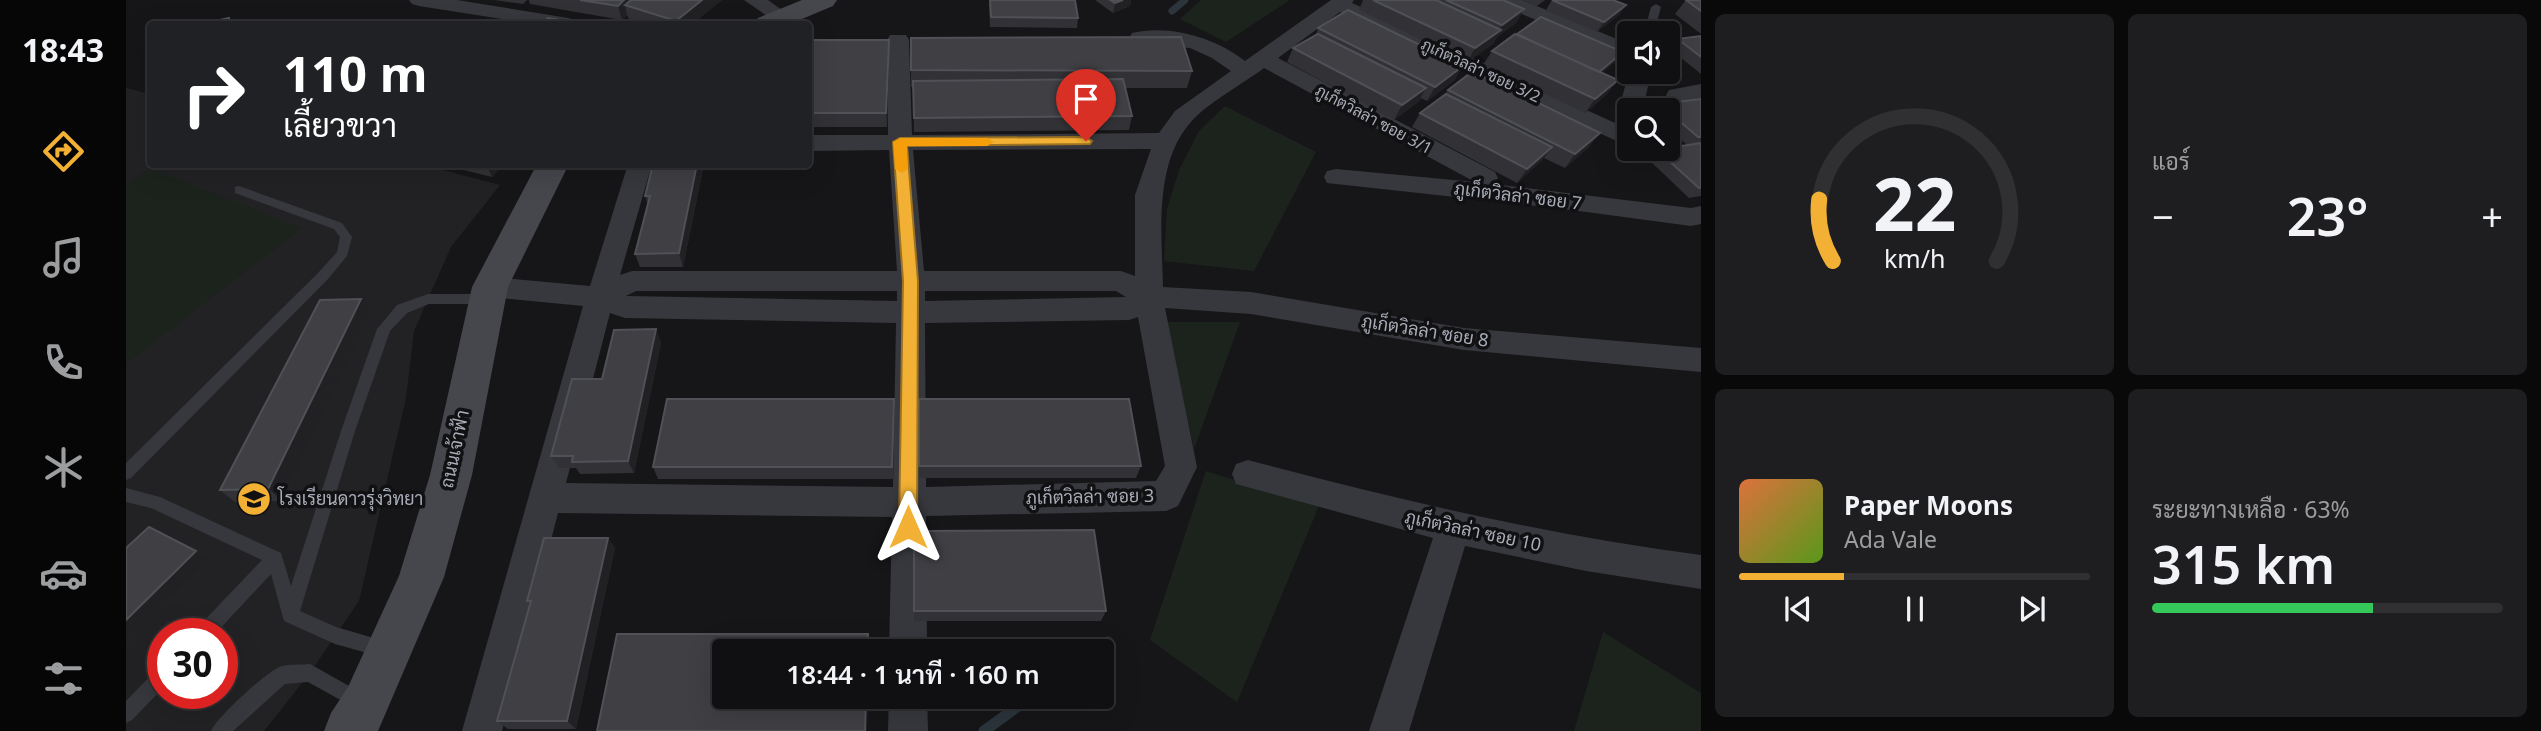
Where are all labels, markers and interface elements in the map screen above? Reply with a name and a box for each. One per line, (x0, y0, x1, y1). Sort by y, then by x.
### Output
map controls (1617, 21, 1680, 161)
button: sound (1617, 21, 1680, 84)
text: 18:43 (22, 28, 104, 71)
street label: ภูเก็ตวิลล่า ซอย 3/2 (1417, 31, 1545, 108)
text: 110 m (283, 40, 428, 106)
icon: right (168, 49, 259, 140)
pin (1056, 69, 1116, 141)
street label: ภูเก็ตวิลล่า ซอย 3/1 (1311, 77, 1437, 160)
icon: arrive (1067, 80, 1105, 118)
button: search (1617, 98, 1680, 161)
text: เลี้ยวขวา (283, 103, 397, 146)
icon: directions (39, 127, 88, 176)
text: แอร์ (2152, 145, 2190, 177)
text: 22 (1873, 153, 1956, 252)
street label: ภูเก็ตวิลล่า ซอย 7 (1453, 174, 1583, 217)
text: 23° (2287, 180, 2368, 251)
text: − (2152, 190, 2174, 242)
text: + (2481, 190, 2503, 242)
icon: music (39, 233, 88, 282)
text: km/h (1884, 240, 1945, 274)
street label: ภูเก็ตวิลล่า ซอย 8 (1360, 307, 1491, 354)
icon: phone (39, 338, 88, 387)
street label: ถนนเจ้าฟ้า (434, 407, 474, 490)
icon: climate (39, 443, 88, 492)
school or university icon: โรงเรียนดาวรุ่งวิทยา (235, 480, 273, 518)
street label: ภูเก็ตวิลล่า ซอย 3 (1026, 482, 1154, 511)
place label: โรงเรียนดาวรุ่งวิทยา (277, 486, 423, 511)
text: Paper Moons (1844, 487, 2013, 523)
position arrow (871, 490, 945, 564)
text: ระยะทางเหลือ · 63% (2152, 493, 2350, 525)
street label: ภูเก็ตวิลล่า ซอย 10 (1402, 503, 1544, 558)
text: Ada Vale (1844, 523, 1937, 555)
text: 315 km (2152, 528, 2335, 599)
icon: car (39, 549, 88, 598)
icon: previous (1779, 590, 1817, 628)
icon: pause (1896, 590, 1934, 628)
icon: next (2013, 590, 2051, 628)
speed limit sign: 30 (147, 618, 238, 709)
icon: filters (39, 654, 88, 703)
text: 18:44 · 1 นาที · 160 m (786, 656, 1040, 692)

